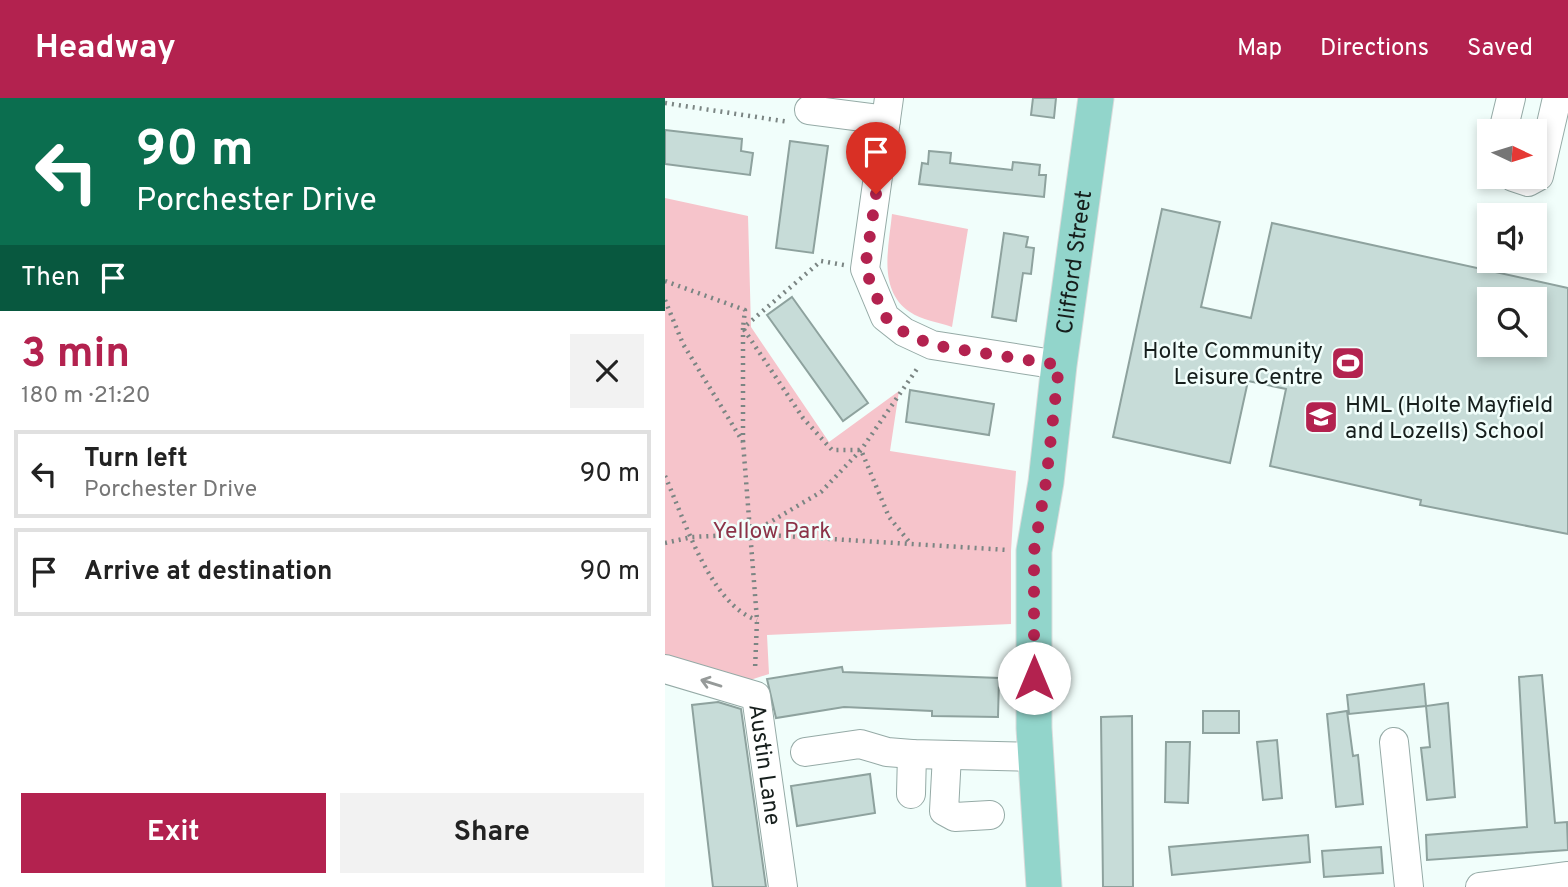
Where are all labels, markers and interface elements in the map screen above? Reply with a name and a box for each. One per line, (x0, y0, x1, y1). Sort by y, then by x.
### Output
text: Headway (35, 28, 176, 70)
text: Map (1237, 34, 1282, 64)
text: Directions (1320, 34, 1429, 64)
text: Saved (1467, 34, 1533, 64)
north arrow (1477, 119, 1547, 189)
map controls (1477, 119, 1547, 357)
text: 90 m (136, 121, 254, 183)
pin (846, 122, 906, 194)
icon: left (21, 126, 112, 217)
icon: arrive (857, 133, 895, 171)
text: Porchester Drive (136, 182, 377, 222)
street label: Clifford Street (1051, 189, 1100, 336)
button: sound (1477, 203, 1547, 273)
icon: arrive (94, 259, 132, 297)
text: Then (21, 262, 80, 295)
button: search (1477, 287, 1547, 357)
text: 3 min (21, 329, 130, 382)
button: close (570, 334, 644, 408)
place label: Holte Community Leisure Centre (1142, 338, 1323, 393)
sports icon: Holte Community Leisure Centre (1329, 344, 1367, 382)
text: 180 m · 21:20 (21, 382, 151, 411)
place label: HML (Holte Mayfield and Lozells) School (1345, 392, 1553, 447)
school or university icon: HML (Holte Mayfield and Lozells) School (1302, 398, 1340, 436)
text: Turn left (84, 443, 188, 476)
icon: left (25, 455, 63, 493)
text: 90 m (580, 458, 640, 491)
text: Porchester Drive (84, 476, 257, 505)
park label: Yellow Park (713, 518, 831, 547)
icon: arrive (25, 553, 63, 591)
text: Arrive at destination (84, 556, 332, 589)
text: 90 m (580, 556, 640, 589)
position arrow (997, 641, 1071, 715)
one-way arrow (701, 675, 723, 688)
street label: Austin Lane (740, 702, 786, 827)
button: Exit (21, 793, 326, 873)
button: Share (340, 793, 644, 873)

